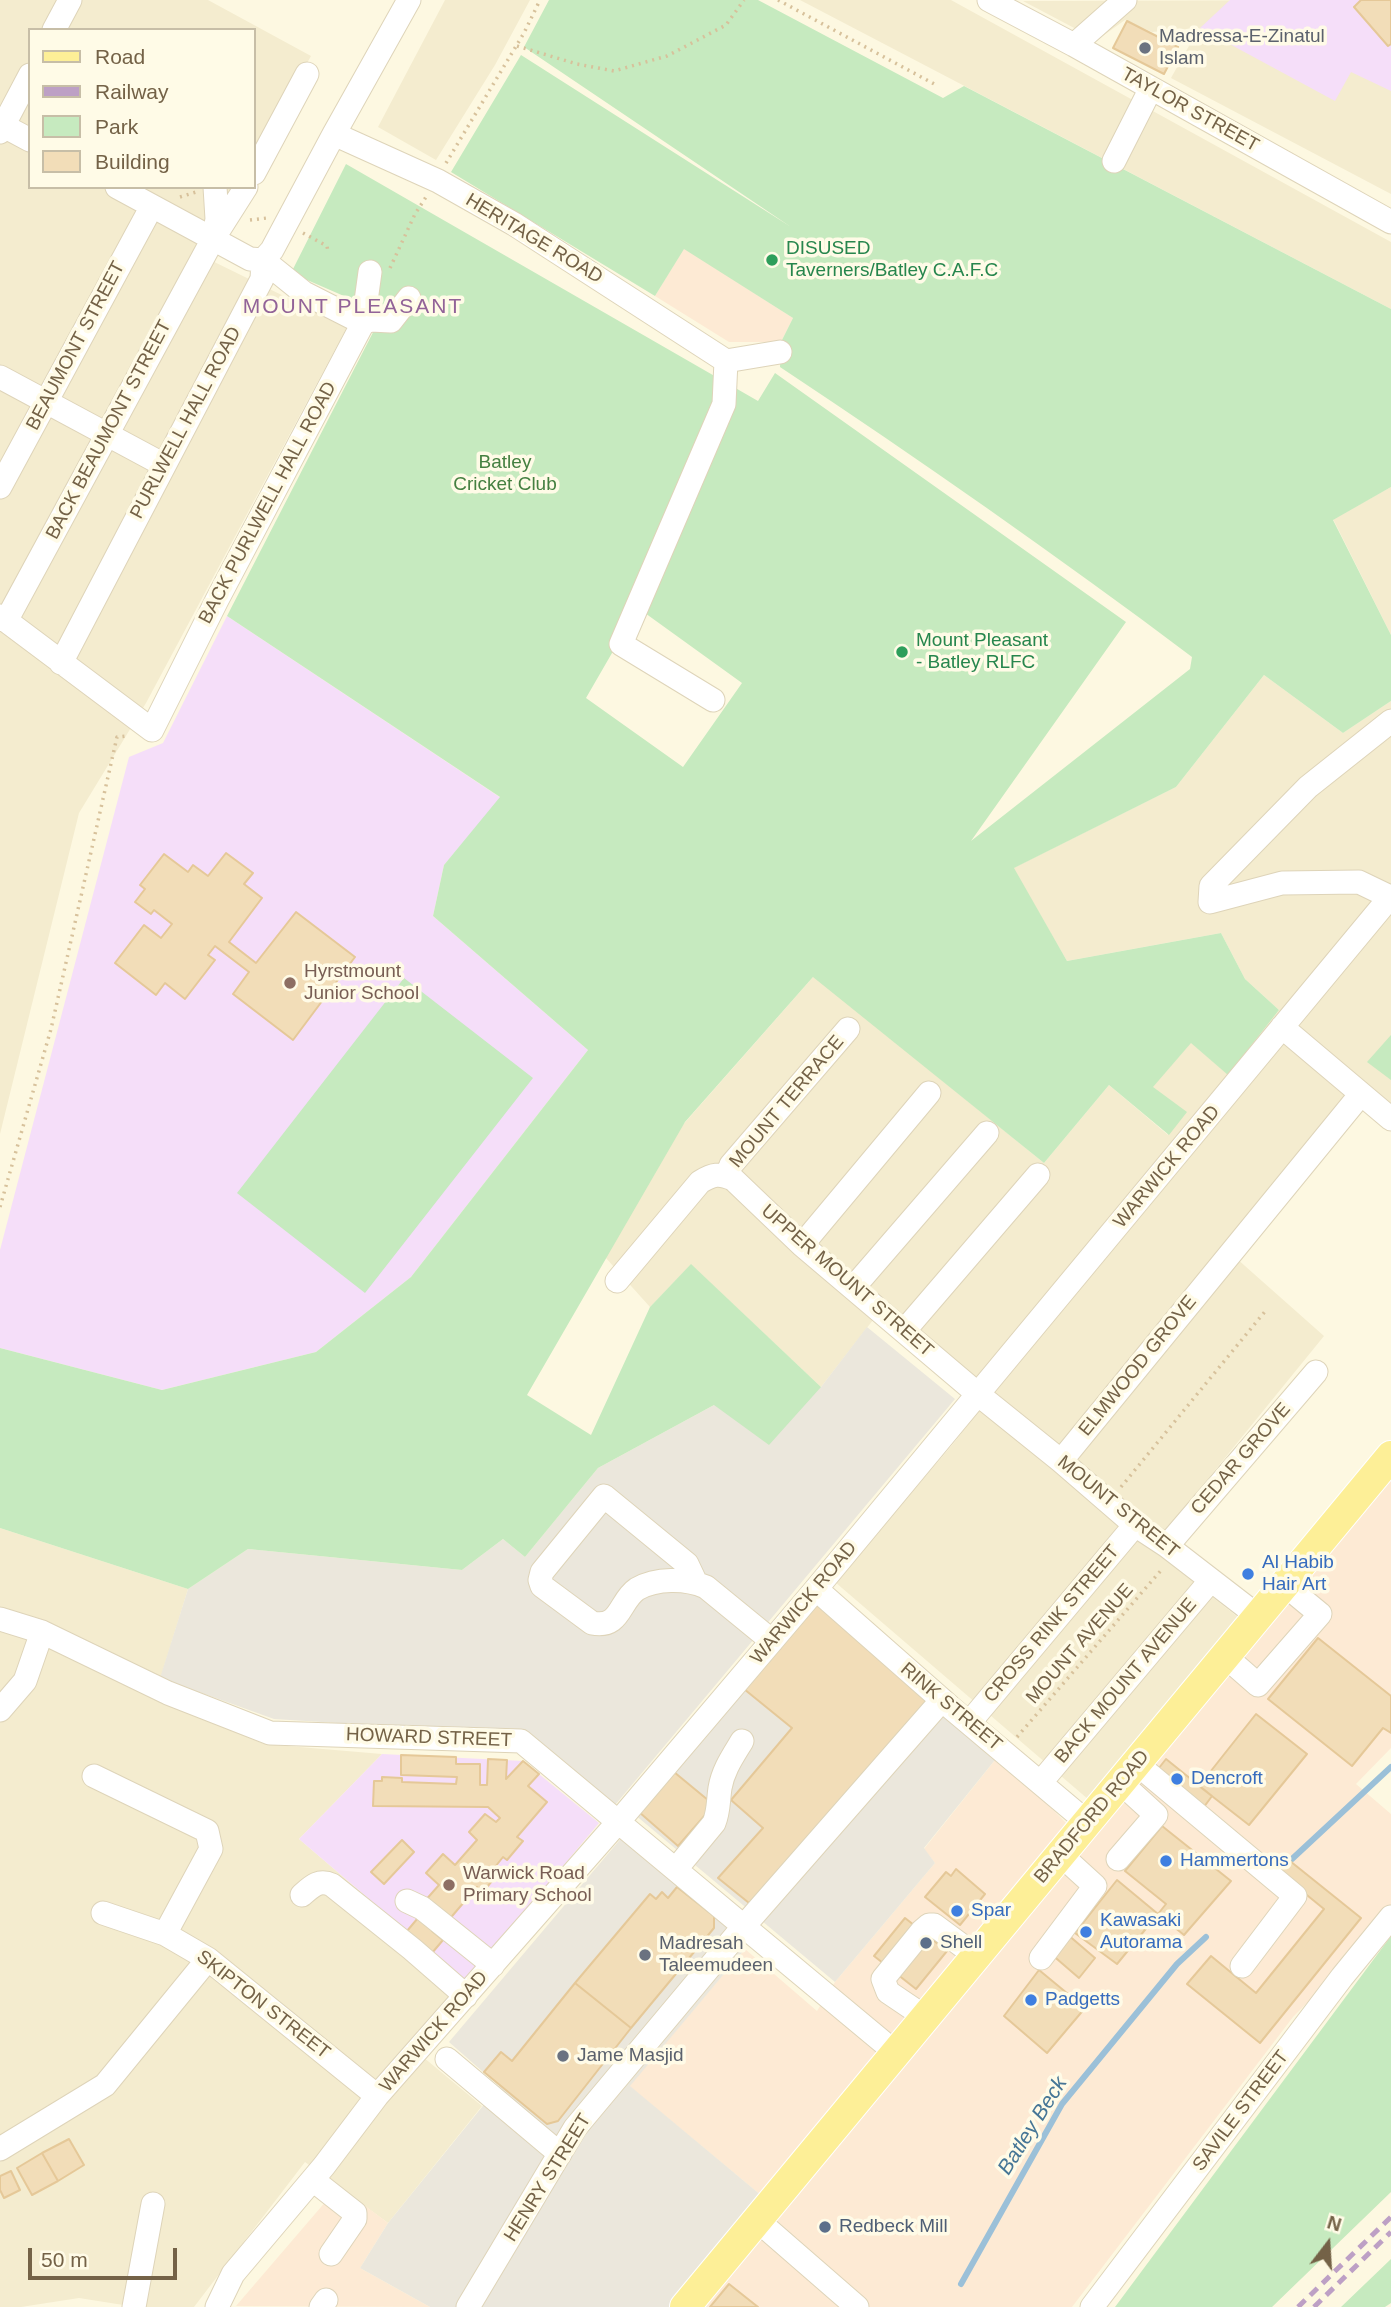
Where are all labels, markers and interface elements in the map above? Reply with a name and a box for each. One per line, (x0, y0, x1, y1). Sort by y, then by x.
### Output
place label: Madressa-E-Zinatul Islam (1159, 26, 1325, 70)
legend (28, 28, 256, 189)
marker: Madressa-E-Zinatul Islam (1137, 40, 1153, 56)
text: Road (95, 45, 145, 68)
street label: TAYLOR STREET (1117, 63, 1263, 157)
text: Railway (95, 80, 169, 103)
text: Park (95, 115, 138, 138)
text: Building (95, 150, 170, 173)
street label: HERITAGE ROAD (461, 189, 607, 289)
place label: DISUSED Taverners/Batley C.A.F.C (786, 238, 998, 282)
marker: DISUSED Taverners/Batley C.A.F.C (764, 252, 780, 268)
street label: BEAUMONT STREET (22, 258, 130, 434)
district label: MOUNT PLEASANT (244, 294, 462, 320)
street label: BACK BEAUMONT STREET (41, 317, 177, 543)
street label: PURLWELL HALL ROAD (126, 323, 246, 523)
street label: BACK PURLWELL HALL ROAD (194, 378, 342, 628)
park label: Batley Cricket Club (453, 452, 557, 496)
place label: Mount Pleasant - Batley RLFC (916, 630, 1048, 674)
marker: Mount Pleasant - Batley RLFC (894, 644, 910, 660)
place label: Hyrstmount Junior School (304, 961, 419, 1005)
marker: Hyrstmount Junior School (282, 975, 298, 991)
street label: MOUNT TERRACE (725, 1031, 849, 1173)
street label: WARWICK ROAD (1109, 1101, 1225, 1233)
street label: UPPER MOUNT STREET (756, 1200, 938, 1362)
street label: ELMWOOD GROVE (1074, 1291, 1202, 1441)
street label: CEDAR GROVE (1186, 1399, 1296, 1519)
street label: MOUNT STREET (1053, 1451, 1183, 1563)
street label: WARWICK ROAD (746, 1537, 862, 1669)
street label: CROSS RINK STREET (979, 1541, 1125, 1707)
place label: Al Habib Hair Art (1262, 1552, 1334, 1596)
marker: Al Habib Hair Art (1240, 1566, 1256, 1582)
street label: MOUNT AVENUE (1022, 1579, 1138, 1709)
street label: BACK MOUNT AVENUE (1050, 1594, 1202, 1768)
street label: RINK STREET (896, 1658, 1006, 1756)
street label: HOWARD STREET (346, 1724, 512, 1752)
street label: BRADFORD ROAD (1030, 1746, 1154, 1888)
place label: Dencroft (1191, 1768, 1263, 1790)
marker: Dencroft (1169, 1771, 1185, 1787)
place label: Hammertons (1180, 1850, 1289, 1872)
marker: Hammertons (1158, 1853, 1174, 1869)
place label: Warwick Road Primary School (463, 1863, 592, 1907)
marker: Warwick Road Primary School (441, 1877, 457, 1893)
place label: Spar (971, 1900, 1011, 1922)
marker: Spar (949, 1903, 965, 1919)
place label: Kawasaki Autorama (1100, 1910, 1182, 1954)
marker: Kawasaki Autorama (1078, 1924, 1094, 1940)
place label: Shell (940, 1932, 982, 1954)
place label: Madresah Taleemudeen (659, 1933, 773, 1977)
marker: Shell (918, 1935, 934, 1951)
street label: SKIPTON STREET (192, 1946, 334, 2064)
marker: Madresah Taleemudeen (637, 1947, 653, 1963)
street label: WARWICK ROAD (375, 1967, 493, 2097)
place label: Padgetts (1045, 1989, 1120, 2011)
marker: Padgetts (1023, 1992, 1039, 2008)
place label: Jame Masjid (577, 2045, 684, 2067)
street label: SAVILE STREET (1188, 2046, 1294, 2176)
marker: Jame Masjid (555, 2048, 571, 2064)
water label: Batley Beck (993, 2072, 1073, 2180)
street label: HENRY STREET (500, 2110, 596, 2246)
north arrow (1293, 2209, 1363, 2279)
text: N (1325, 2211, 1344, 2235)
place label: Redbeck Mill (839, 2216, 948, 2238)
marker: Redbeck Mill (817, 2219, 833, 2235)
scale bar (32, 2234, 180, 2278)
text: 50 m (41, 2248, 88, 2271)

